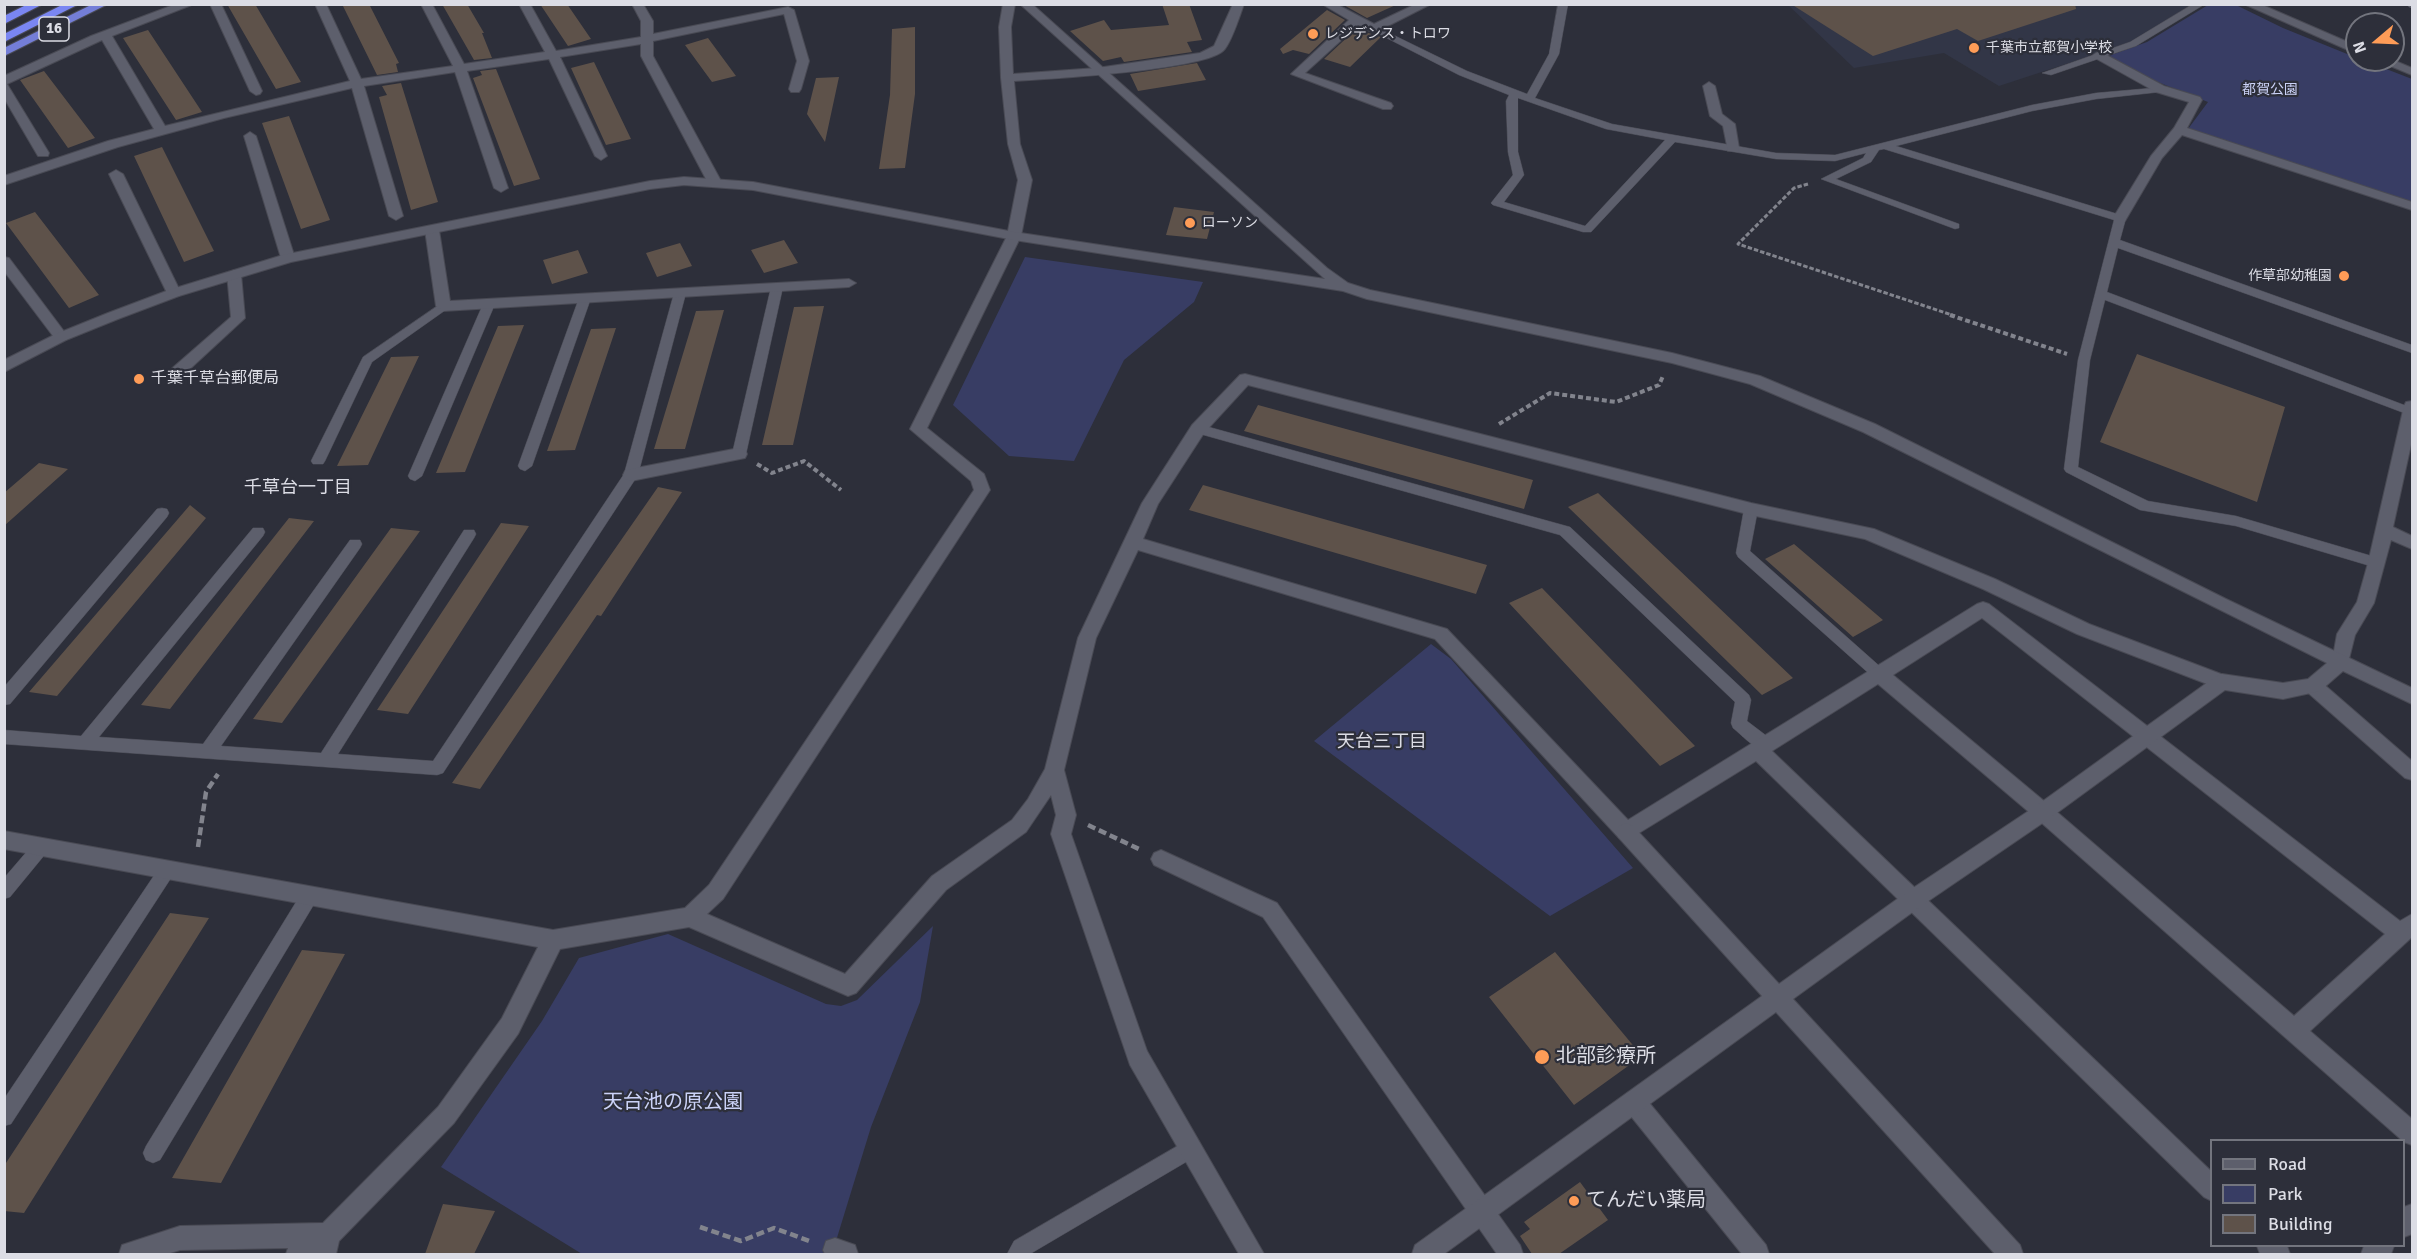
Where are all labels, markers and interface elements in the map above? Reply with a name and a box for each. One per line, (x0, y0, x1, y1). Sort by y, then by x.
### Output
north arrow (2345, 12, 2405, 72)
road number: 16 (39, 17, 69, 41)
place label: レジデンス・トロワ (1325, 26, 1451, 42)
marker: レジデンス・トロワ (1306, 27, 1320, 41)
text: N (2349, 39, 2371, 56)
place label: 千葉市立都賀小学校 (1986, 40, 2112, 56)
marker: 千葉市立都賀小学校 (1967, 41, 1981, 55)
park label: 都賀公園 (2242, 82, 2298, 98)
place label: ローソン (1202, 215, 1258, 231)
marker: ローソン (1183, 216, 1197, 230)
place label: 作草部幼稚園 (2248, 268, 2332, 284)
marker: 作草部幼稚園 (2337, 269, 2351, 283)
place label: 千葉千草台郵便局 (151, 369, 279, 389)
marker: 千葉千草台郵便局 (132, 372, 146, 386)
district label: 千草台一丁目 (244, 477, 352, 499)
district label: 天台三丁目 (1337, 731, 1427, 753)
place label: 北部診療所 (1556, 1045, 1656, 1069)
marker: 北部診療所 (1533, 1048, 1551, 1066)
park label: 天台池の原公園 (603, 1091, 743, 1115)
legend (2210, 1139, 2405, 1247)
text: Road (2268, 1153, 2307, 1175)
text: Park (2268, 1183, 2303, 1205)
place label: てんだい薬局 (1586, 1189, 1706, 1213)
marker: てんだい薬局 (1567, 1194, 1581, 1208)
text: Building (2268, 1213, 2332, 1235)

